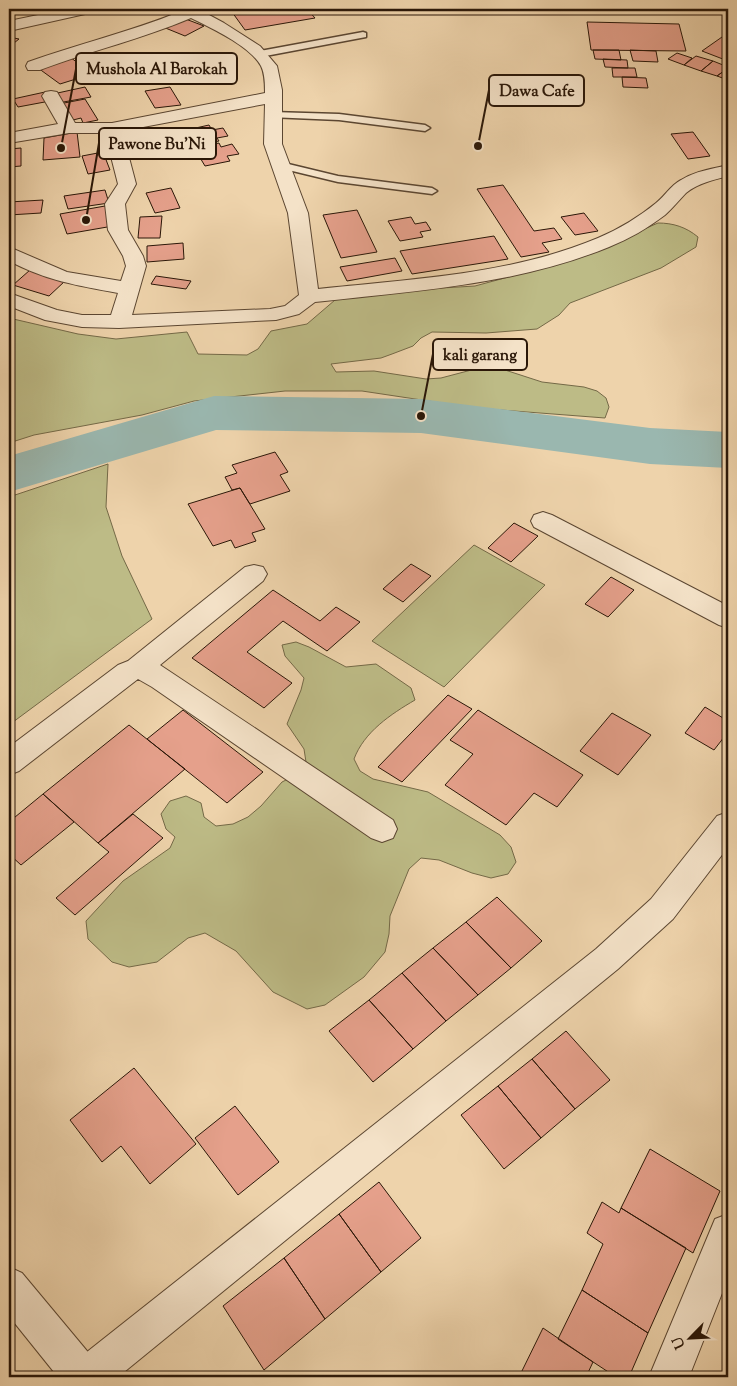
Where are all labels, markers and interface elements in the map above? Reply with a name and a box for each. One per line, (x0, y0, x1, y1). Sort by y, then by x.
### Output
callout: Mushola Al Barokah (76, 53, 237, 84)
text: Mushola Al Barokah (86, 59, 228, 82)
callout: Dawa Cafe (489, 75, 584, 106)
text: Dawa Cafe (499, 81, 575, 104)
callout: Pawone Bu'Ni (99, 128, 216, 159)
text: Pawone Bu'Ni (108, 134, 206, 157)
callout: kali garang (433, 339, 527, 370)
text: kali garang (442, 345, 517, 368)
north arrow (664, 1314, 714, 1364)
text: U (668, 1333, 691, 1352)

